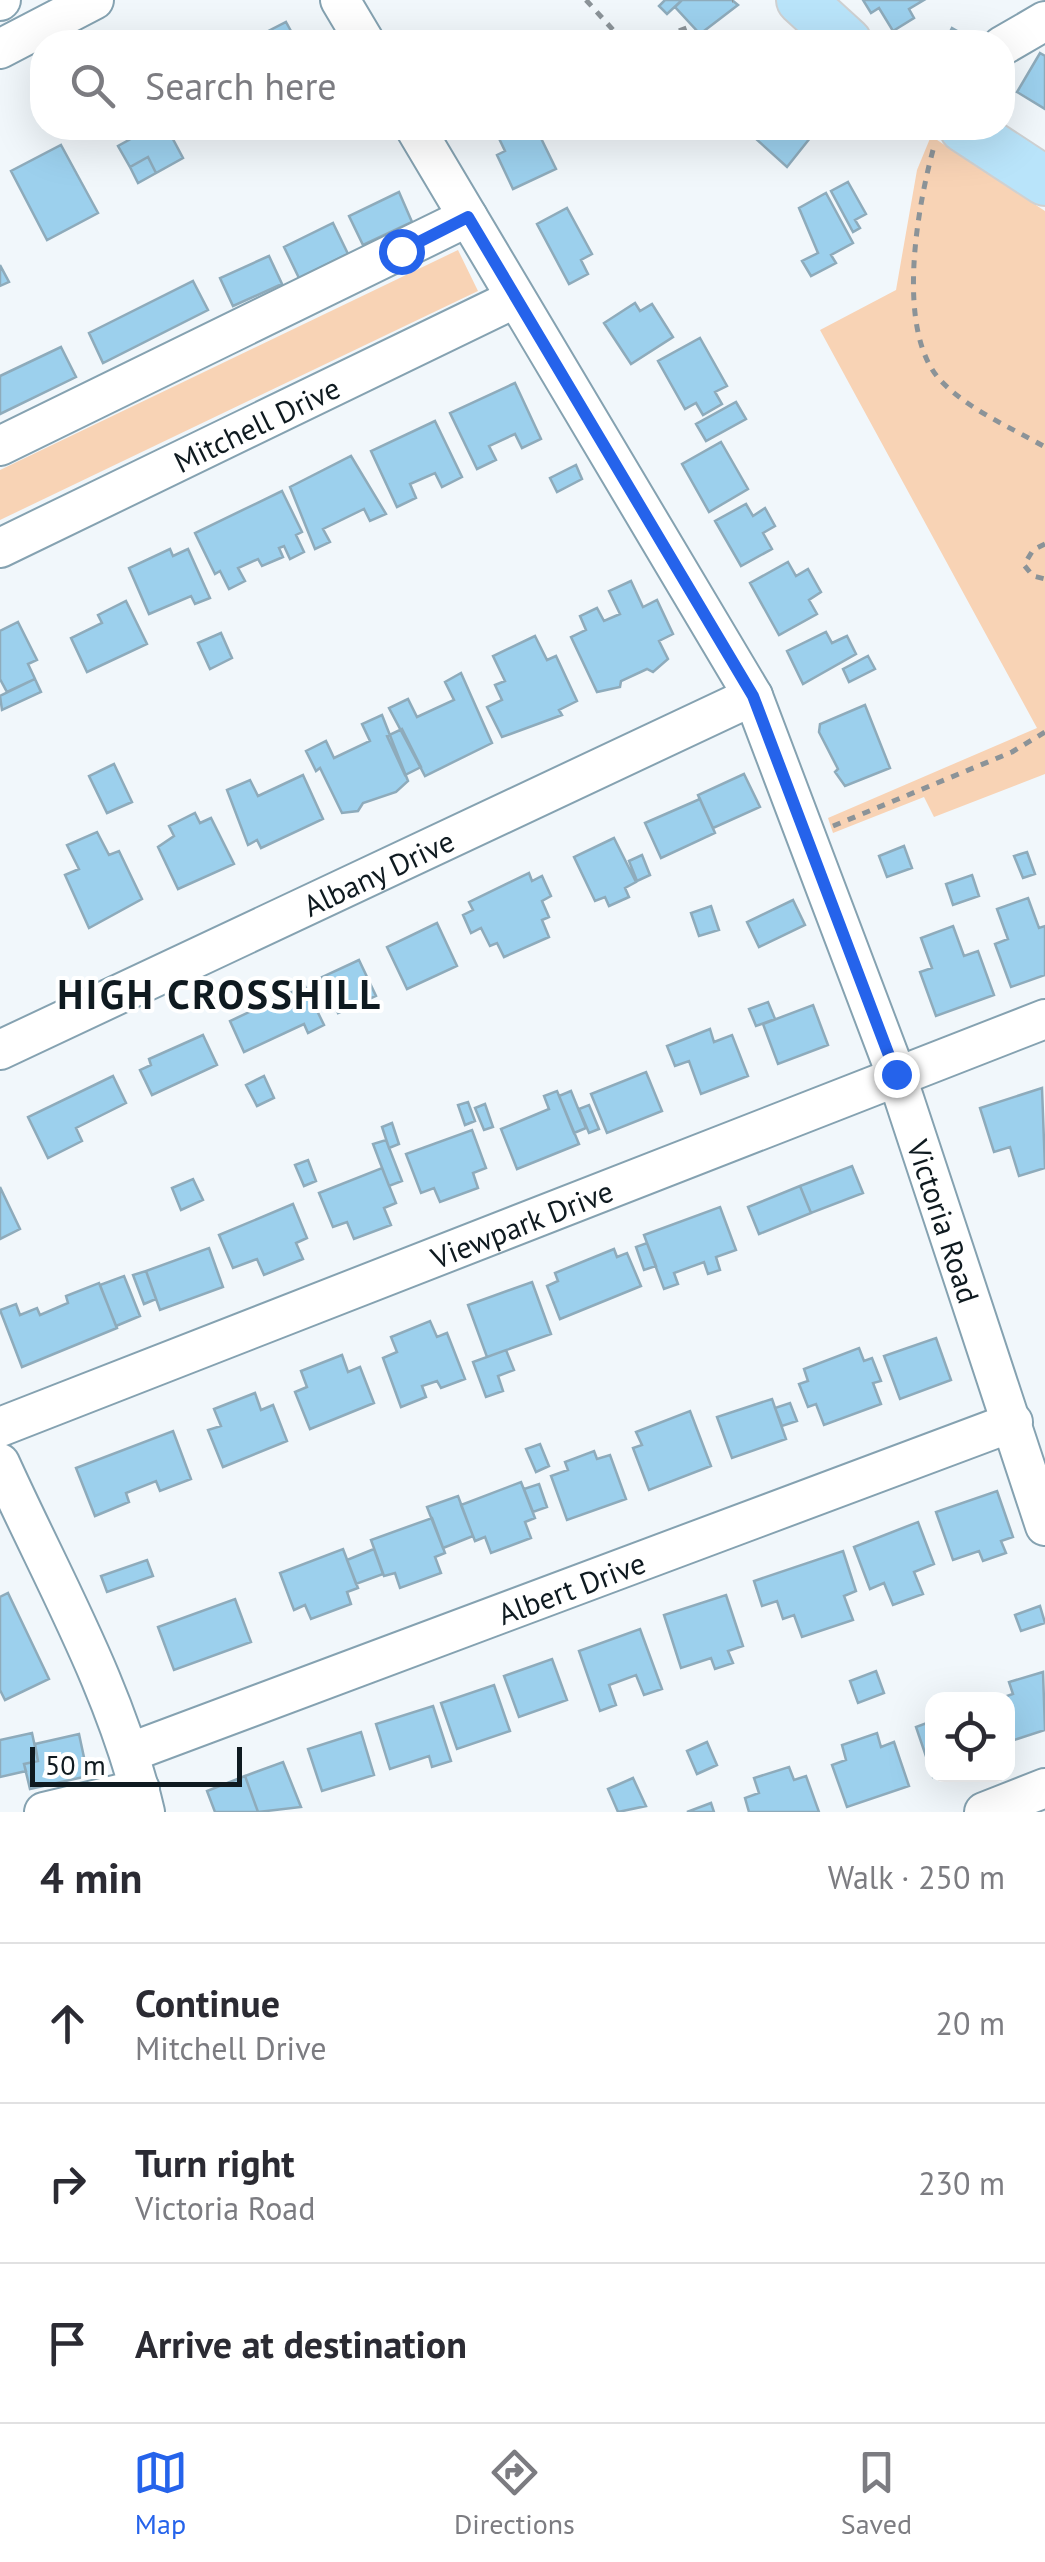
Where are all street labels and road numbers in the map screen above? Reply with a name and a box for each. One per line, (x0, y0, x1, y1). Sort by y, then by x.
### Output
street label: Mitchell Drive (167, 367, 346, 480)
street label: Albany Drive (297, 820, 460, 924)
street label: Victoria Road (899, 1134, 990, 1308)
street label: Viewpark Drive (424, 1170, 618, 1277)
street label: Albert Drive (492, 1542, 650, 1633)

